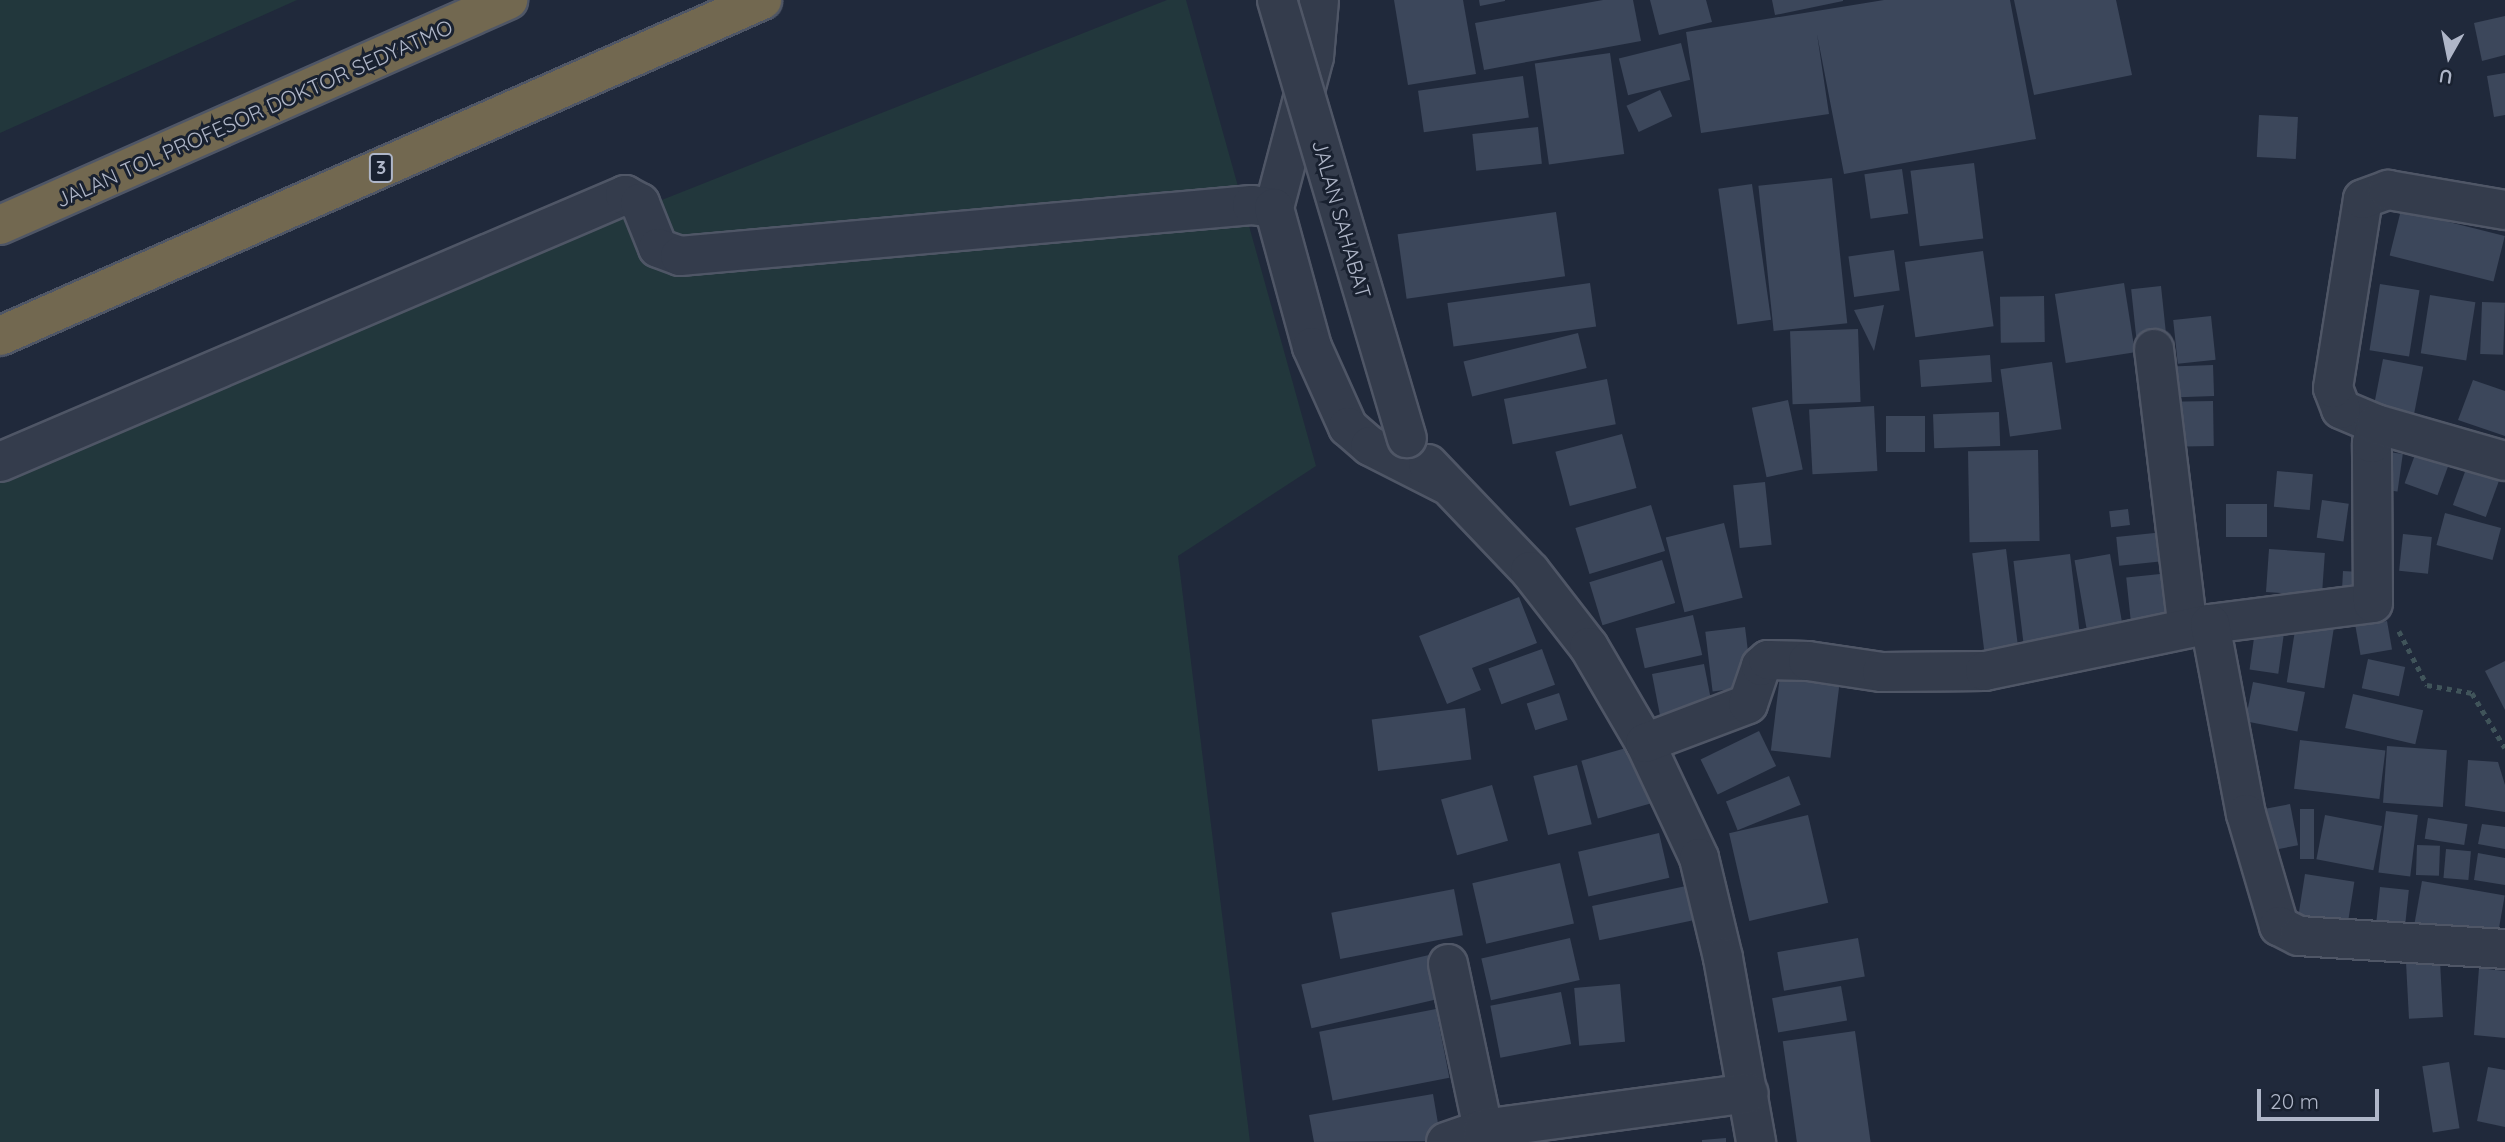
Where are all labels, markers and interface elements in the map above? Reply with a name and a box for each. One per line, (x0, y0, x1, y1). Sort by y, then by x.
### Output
street label: JALAN TOL PROFESOR DOKTOR SEDYATMO (52, 14, 456, 212)
north arrow (2414, 21, 2484, 91)
text: U (2437, 64, 2454, 90)
street label: JALAN SAHABAT (1307, 137, 1377, 301)
road number: 3 (369, 152, 393, 184)
scale bar (2260, 1076, 2382, 1120)
text: 20 m (2270, 1088, 2319, 1114)

